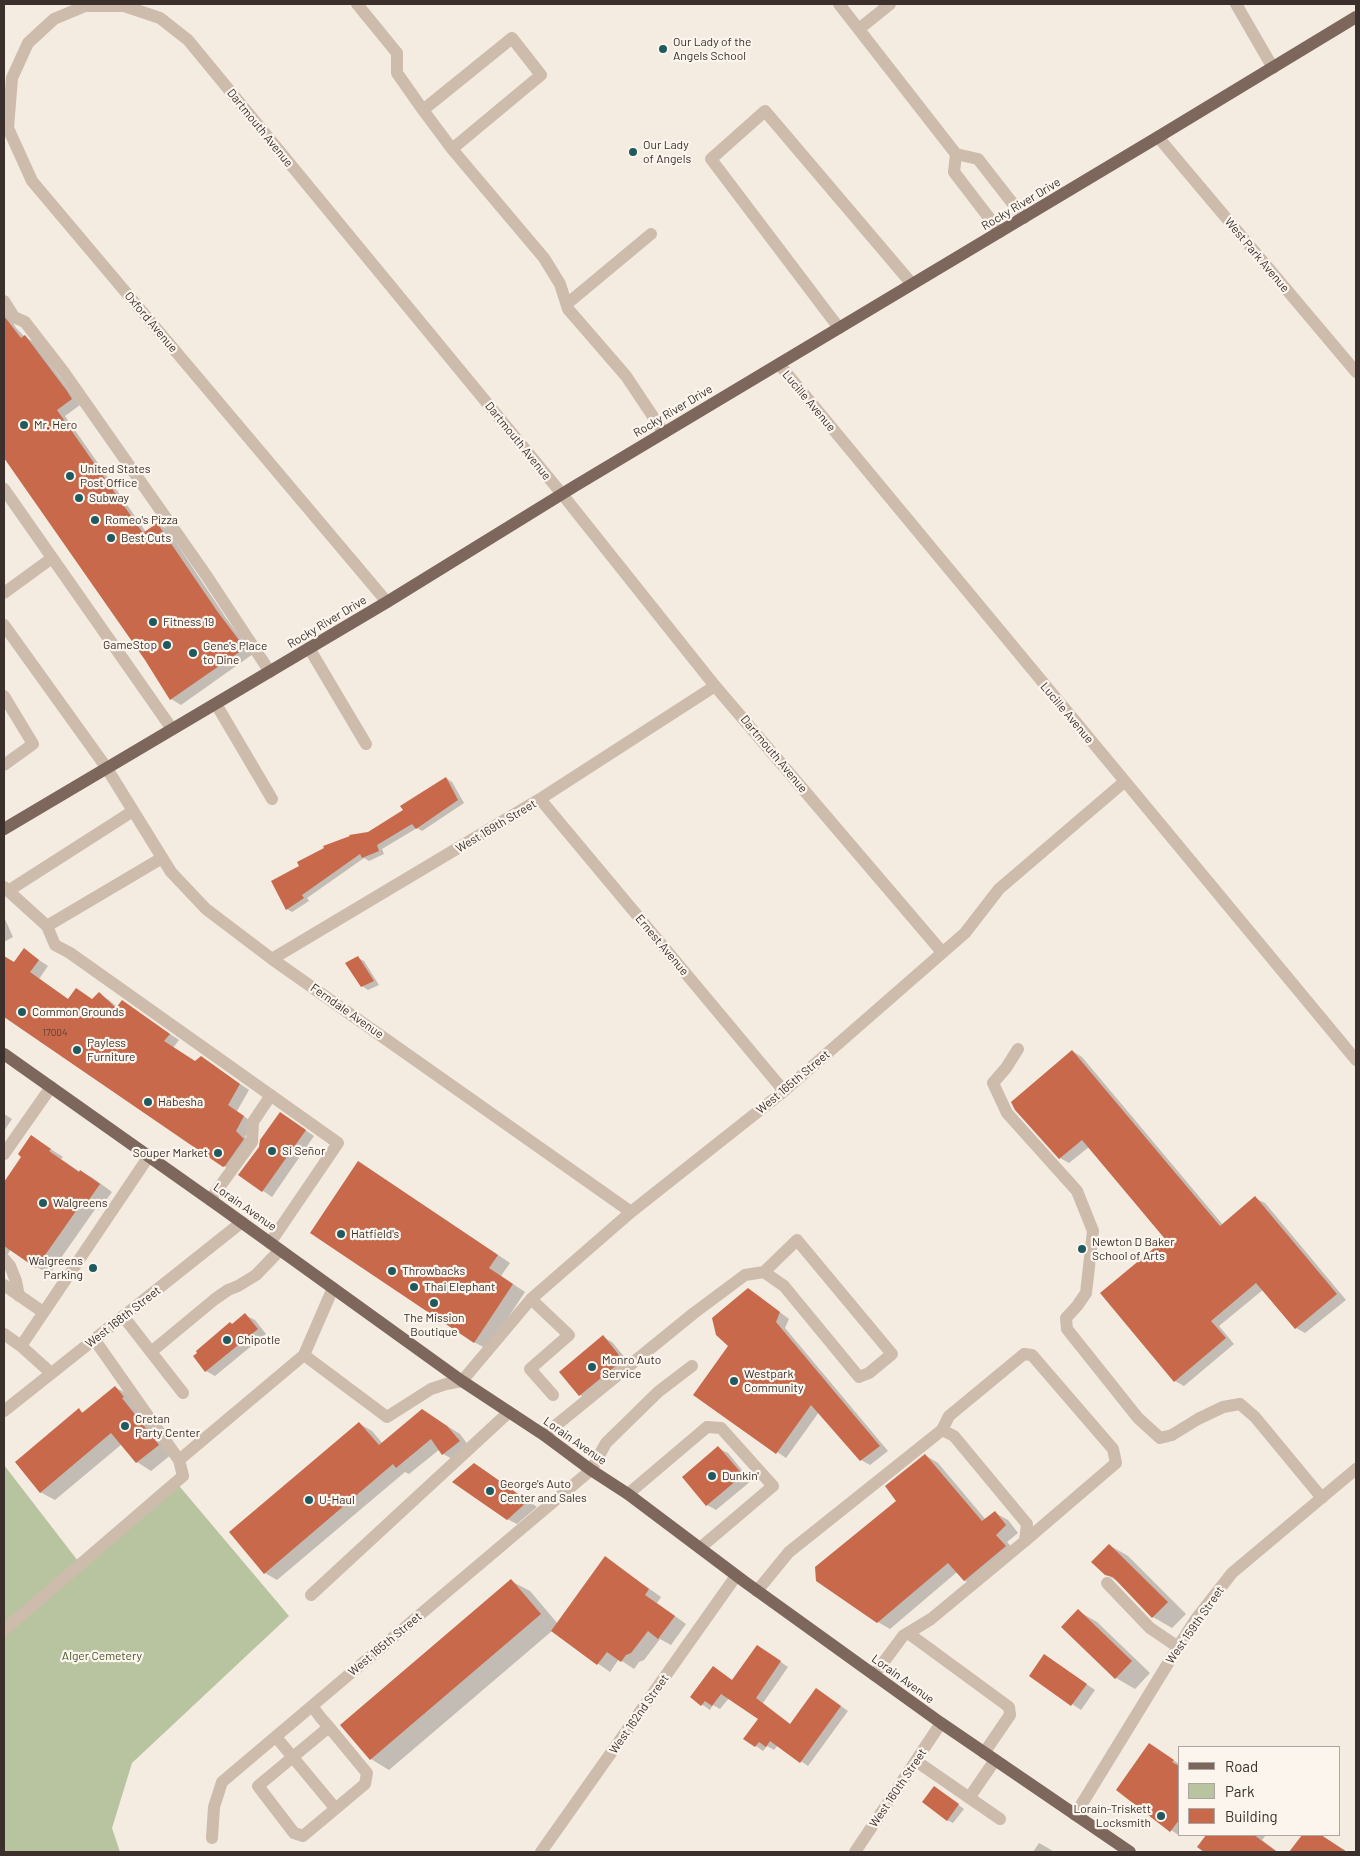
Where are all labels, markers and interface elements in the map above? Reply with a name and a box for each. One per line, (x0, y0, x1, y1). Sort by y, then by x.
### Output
place label: Our Lady of the Angels School (673, 35, 751, 63)
marker: Our Lady of the Angels School (657, 43, 669, 55)
street label: Dartmouth Avenue (224, 86, 296, 170)
place label: Our Lady of Angels (643, 138, 691, 166)
marker: Our Lady of Angels (627, 146, 639, 158)
street label: Rocky River Drive (979, 175, 1063, 233)
street label: West Park Avenue (1222, 215, 1292, 295)
street label: Oxford Avenue (121, 289, 181, 355)
street label: Lucille Avenue (779, 368, 839, 434)
street label: Rocky River Drive (631, 382, 715, 440)
street label: Dartmouth Avenue (482, 399, 554, 483)
place label: Mr. Hero (34, 418, 77, 432)
marker: Mr. Hero (18, 419, 30, 431)
place label: United States Post Office (80, 462, 151, 490)
marker: United States Post Office (64, 470, 76, 482)
place label: Subway (89, 491, 129, 505)
marker: Subway (73, 492, 85, 504)
place label: Romeo's Pizza (105, 513, 178, 527)
marker: Romeo's Pizza (89, 514, 101, 526)
place label: Best Cuts (121, 531, 171, 545)
marker: Best Cuts (105, 532, 117, 544)
street label: Rocky River Drive (285, 593, 369, 651)
place label: Fitness 19 (163, 615, 214, 629)
marker: Fitness 19 (147, 616, 159, 628)
place label: GameStop (103, 638, 157, 652)
marker: GameStop (161, 639, 173, 651)
place label: Gene's Place to Dine (203, 639, 267, 667)
marker: Gene's Place to Dine (187, 647, 199, 659)
street label: Lucille Avenue (1037, 680, 1097, 746)
street label: Dartmouth Avenue (737, 712, 811, 796)
street label: West 169th Street (453, 796, 539, 856)
street label: Ernest Avenue (632, 912, 692, 978)
street label: Ferndale Avenue (308, 980, 386, 1042)
place label: Common Grounds (32, 1005, 124, 1019)
marker: Common Grounds (16, 1006, 28, 1018)
house number: 17004 (42, 1027, 68, 1039)
place label: Payless Furniture (87, 1036, 135, 1064)
marker: Payless Furniture (71, 1044, 83, 1056)
street label: West 165th Street (753, 1047, 833, 1117)
place label: Habesha (158, 1095, 203, 1109)
marker: Habesha (142, 1096, 154, 1108)
place label: Si Señor (282, 1144, 325, 1158)
marker: Si Señor (266, 1145, 278, 1157)
place label: Souper Market (133, 1146, 208, 1160)
marker: Souper Market (212, 1147, 224, 1159)
street label: Lorain Avenue (211, 1180, 279, 1234)
place label: Walgreens (53, 1196, 108, 1210)
marker: Walgreens (37, 1197, 49, 1209)
place label: Hatfield's (351, 1227, 399, 1241)
marker: Hatfield's (335, 1228, 347, 1240)
place label: Newton D Baker School of Arts (1092, 1235, 1175, 1263)
marker: Newton D Baker School of Arts (1076, 1243, 1088, 1255)
place label: Walgreens Parking (28, 1254, 83, 1282)
marker: Walgreens Parking (87, 1262, 99, 1274)
place label: Throwbacks (402, 1264, 465, 1278)
marker: Throwbacks (386, 1265, 398, 1277)
place label: Thai Elephant (424, 1280, 495, 1294)
marker: Thai Elephant (408, 1281, 420, 1293)
street label: West 168th Street (83, 1283, 163, 1351)
marker: The Mission Boutique (428, 1297, 440, 1309)
place label: The Mission Boutique (403, 1311, 465, 1339)
place label: Chipotle (237, 1333, 280, 1347)
marker: Chipotle (221, 1334, 233, 1346)
place label: Monro Auto Service (602, 1353, 661, 1381)
marker: Monro Auto Service (586, 1361, 598, 1373)
place label: Westpark Community (744, 1367, 804, 1395)
marker: Westpark Community (728, 1375, 740, 1387)
place label: Cretan Party Center (135, 1412, 200, 1440)
street label: Lorain Avenue (541, 1414, 609, 1468)
marker: Cretan Party Center (119, 1420, 131, 1432)
place label: Dunkin' (722, 1469, 759, 1483)
marker: Dunkin' (706, 1470, 718, 1482)
place label: George's Auto Center and Sales (500, 1477, 587, 1505)
marker: George's Auto Center and Sales (484, 1485, 496, 1497)
place label: U-Haul (319, 1493, 355, 1507)
marker: U-Haul (303, 1494, 315, 1506)
street label: West 159th Street (1163, 1583, 1227, 1667)
street label: West 165th Street (345, 1609, 425, 1679)
park label: Alger Cemetery (62, 1649, 142, 1663)
street label: Lorain Avenue (869, 1651, 937, 1707)
street label: West 162nd Street (606, 1672, 672, 1756)
street label: West 160th Street (866, 1746, 930, 1830)
legend (1178, 1746, 1340, 1836)
text: Road (1225, 1757, 1258, 1775)
text: Park (1225, 1782, 1254, 1800)
place label: Lorain-Triskett Locksmith (1073, 1802, 1151, 1830)
text: Building (1225, 1807, 1278, 1825)
marker: Lorain-Triskett Locksmith (1155, 1810, 1167, 1822)

